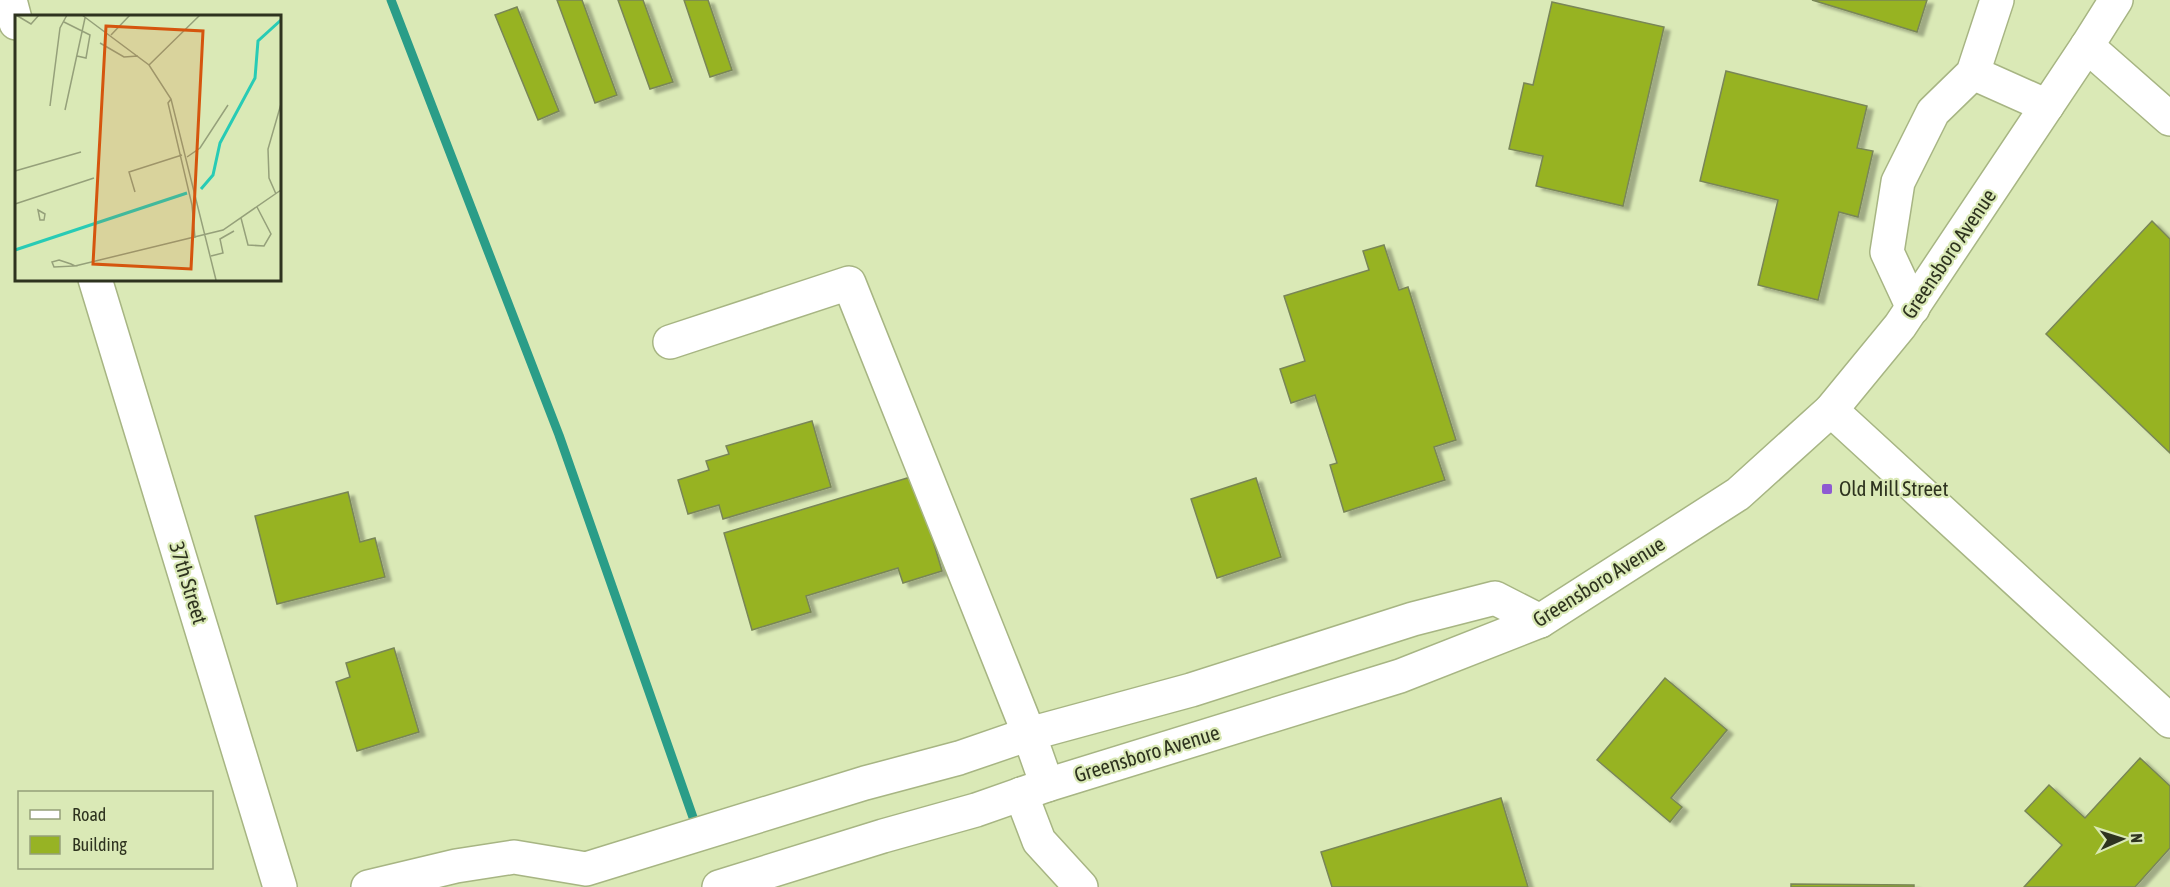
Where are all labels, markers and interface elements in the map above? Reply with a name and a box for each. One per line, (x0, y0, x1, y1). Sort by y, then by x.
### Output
inset map (15, 15, 280, 280)
street label: Greensboro Avenue (1896, 184, 2000, 323)
place label: Old Mill Street (1839, 476, 1948, 500)
marker: Old Mill Street (1820, 482, 1834, 496)
street label: Greensboro Avenue (1528, 531, 1669, 631)
street label: 37th Street (165, 539, 213, 627)
street label: Greensboro Avenue (1071, 720, 1222, 787)
legend (18, 791, 213, 869)
text: Road (72, 804, 106, 825)
north arrow (2092, 809, 2152, 869)
text: N (2128, 833, 2146, 843)
text: Building (72, 834, 127, 855)

